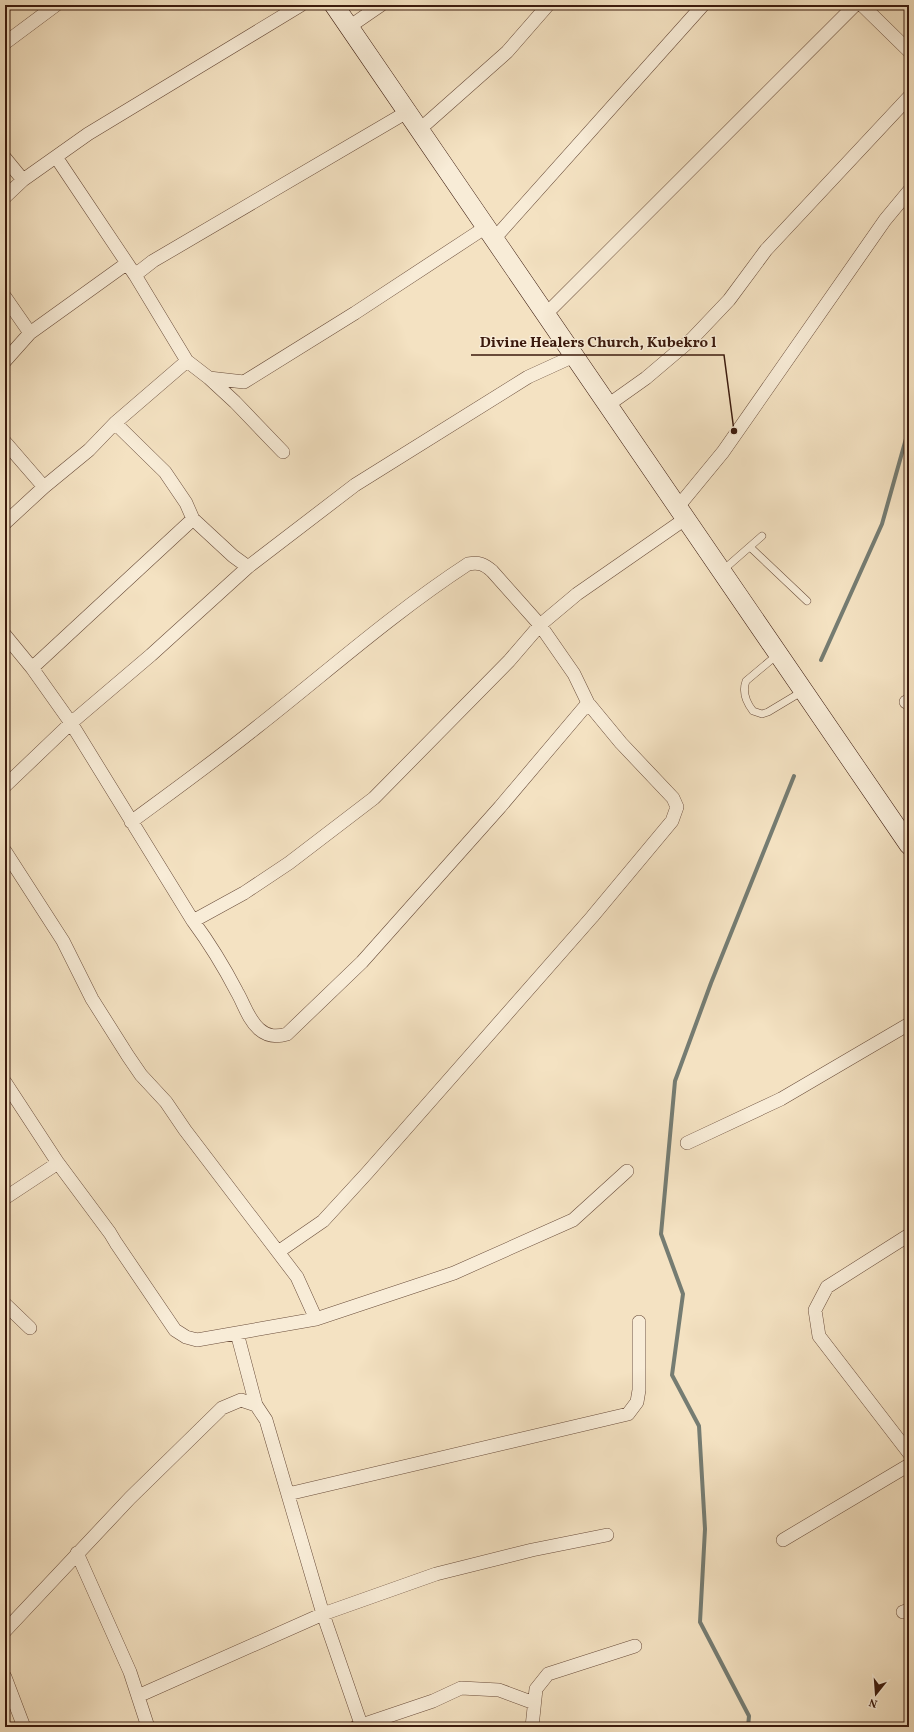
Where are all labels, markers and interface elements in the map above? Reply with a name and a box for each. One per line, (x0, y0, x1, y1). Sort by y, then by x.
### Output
callout: Divine Healers Church, Kubekro l (471, 328, 724, 355)
text: Divine Healers Church, Kubekro l (480, 333, 716, 354)
north arrow (856, 1674, 896, 1714)
text: N (867, 1694, 880, 1710)

